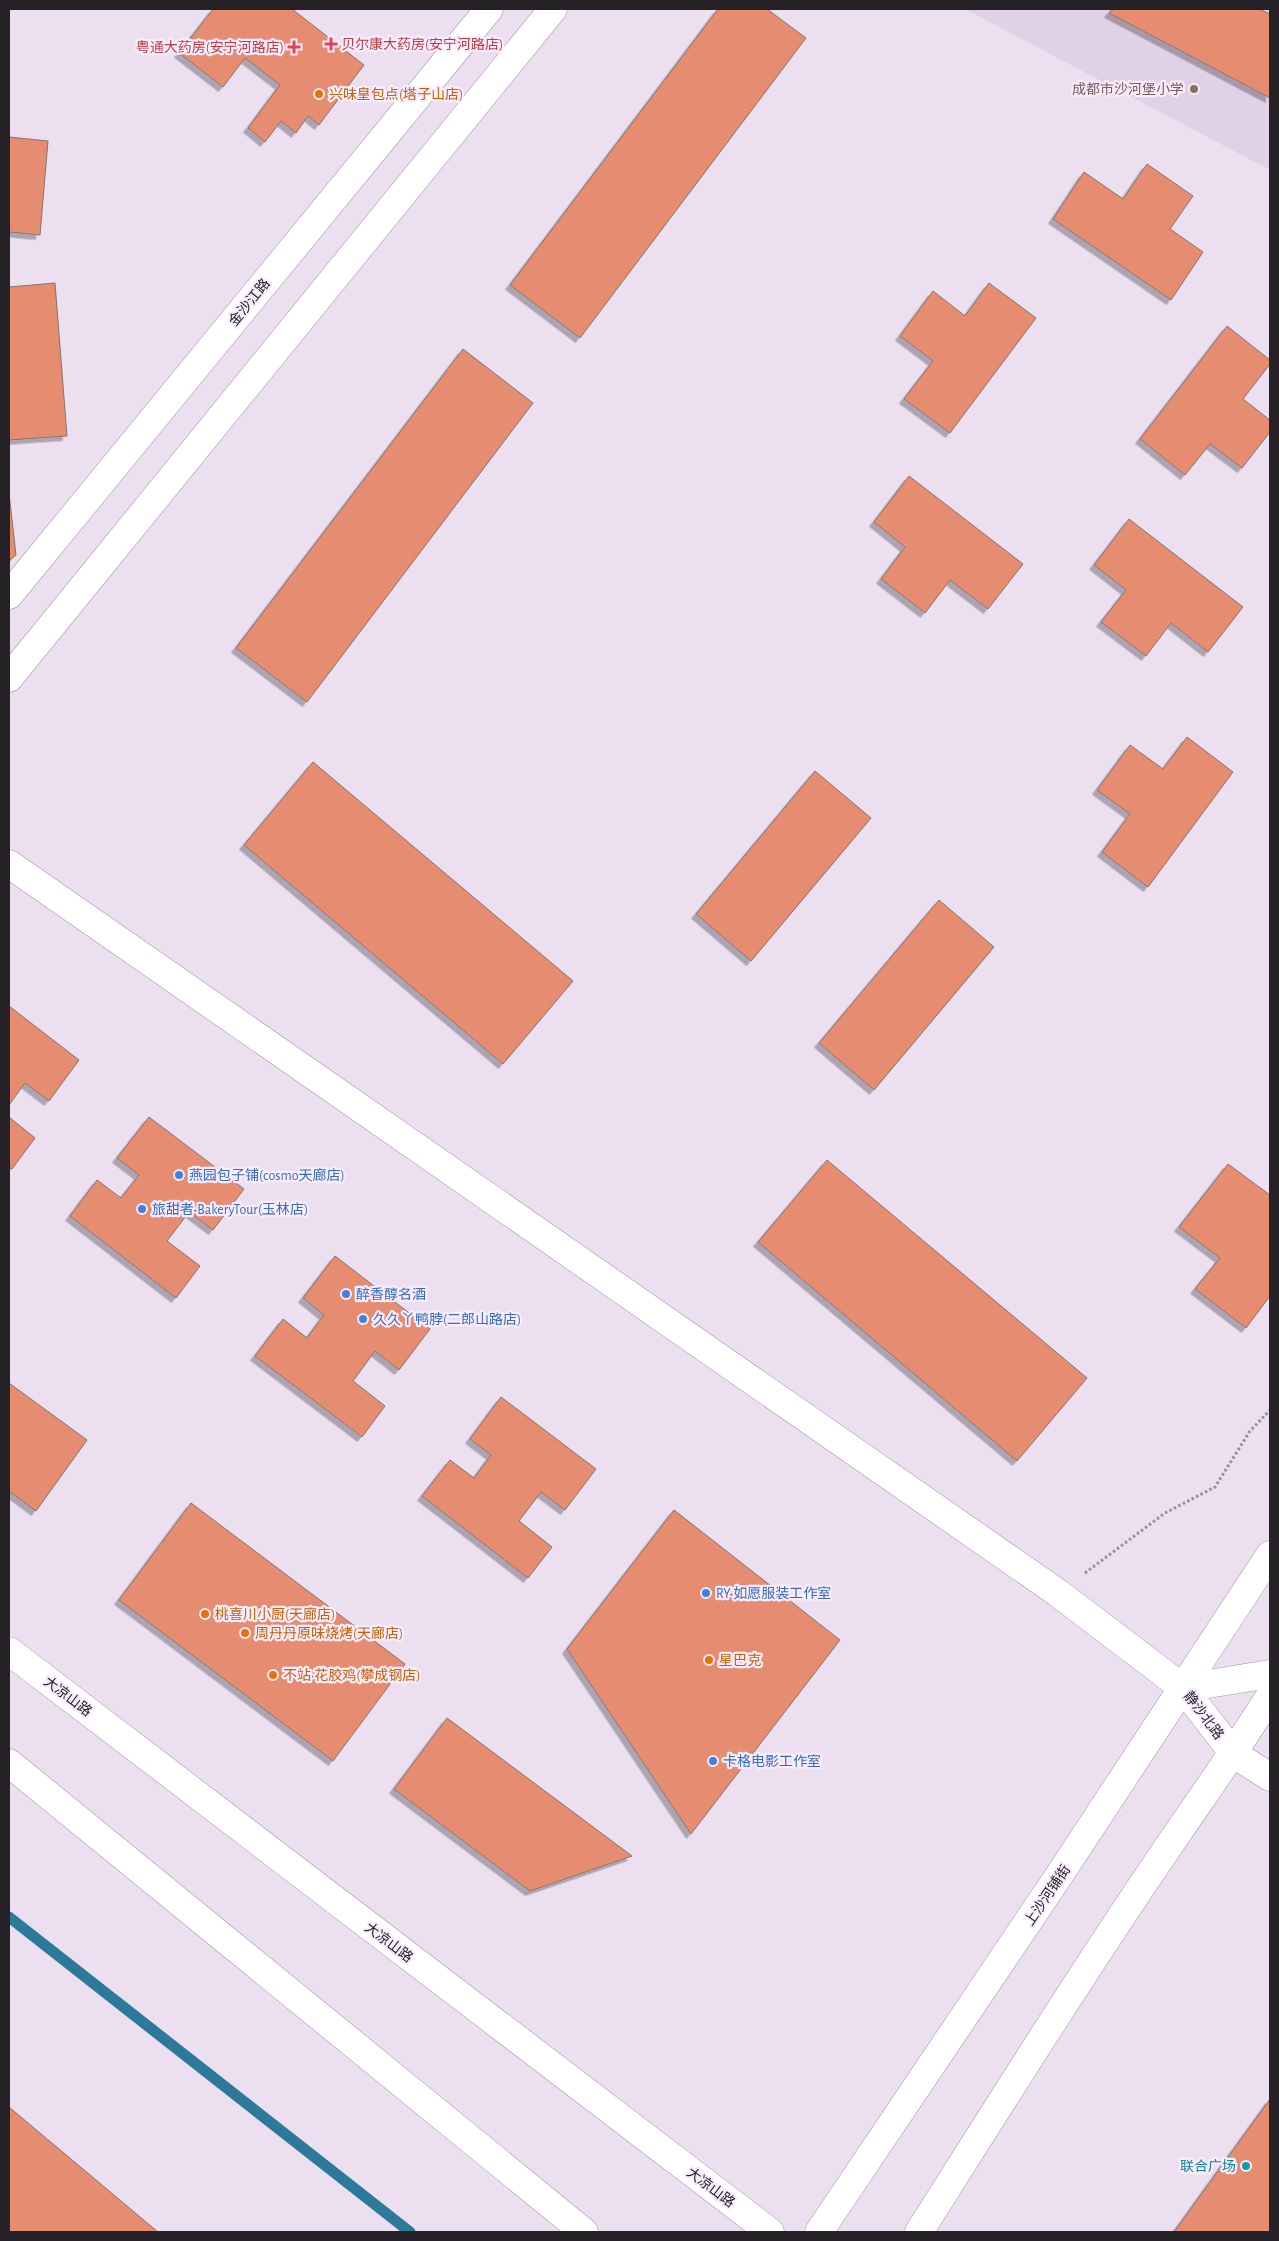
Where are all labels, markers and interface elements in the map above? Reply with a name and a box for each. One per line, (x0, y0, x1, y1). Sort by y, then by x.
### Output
place label: 贝尔康大药房(安宁河路店) (341, 36, 503, 52)
marker: 贝尔康大药房(安宁河路店) (325, 38, 337, 50)
place label: 粤通大药房(安宁河路店) (136, 39, 284, 55)
marker: 粤通大药房(安宁河路店) (288, 41, 300, 53)
place label: 成都市沙河堡小学 (1072, 82, 1184, 97)
marker: 成都市沙河堡小学 (1188, 83, 1200, 95)
place label: 兴味皇包点(塔子山店) (329, 87, 463, 102)
marker: 兴味皇包点(塔子山店) (313, 88, 325, 100)
street label: 金沙江路 (226, 276, 273, 329)
place label: 燕园包子铺(cosmo天廊店) (189, 1167, 345, 1183)
marker: 燕园包子铺(cosmo天廊店) (173, 1169, 185, 1181)
place label: 旅甜者·BakeryTour(玉林店) (152, 1202, 308, 1217)
marker: 旅甜者·BakeryTour(玉林店) (136, 1203, 148, 1215)
place label: 醉香醇名酒 (356, 1287, 426, 1302)
marker: 醉香醇名酒 (340, 1288, 352, 1300)
place label: 久久丫鸭脖(二郎山路店) (373, 1312, 521, 1327)
marker: 久久丫鸭脖(二郎山路店) (357, 1313, 369, 1325)
place label: RY·如愿服装工作室 (716, 1585, 831, 1601)
marker: RY·如愿服装工作室 (700, 1587, 712, 1599)
place label: 桃喜川小厨(天廊店) (215, 1606, 335, 1622)
marker: 桃喜川小厨(天廊店) (199, 1608, 211, 1620)
place label: 周丹丹原味烧烤(天廊店) (255, 1625, 403, 1641)
marker: 周丹丹原味烧烤(天廊店) (239, 1627, 251, 1639)
place label: 星巴克 (719, 1653, 761, 1668)
marker: 星巴克 (703, 1654, 715, 1666)
place label: 不站·花胶鸡(攀成钢店) (283, 1667, 421, 1683)
marker: 不站·花胶鸡(攀成钢店) (267, 1669, 279, 1681)
street label: 大凉山路 (41, 1674, 95, 1719)
street label: 静沙北路 (1181, 1688, 1227, 1742)
place label: 卡格电影工作室 (723, 1753, 821, 1769)
marker: 卡格电影工作室 (707, 1755, 719, 1767)
street label: 上沙河铺街 (1022, 1862, 1073, 1928)
street label: 大凉山路 (362, 1920, 416, 1965)
place label: 联合广场 (1180, 2159, 1236, 2174)
marker: 联合广场 (1240, 2160, 1252, 2172)
street label: 大凉山路 (684, 2165, 738, 2210)

